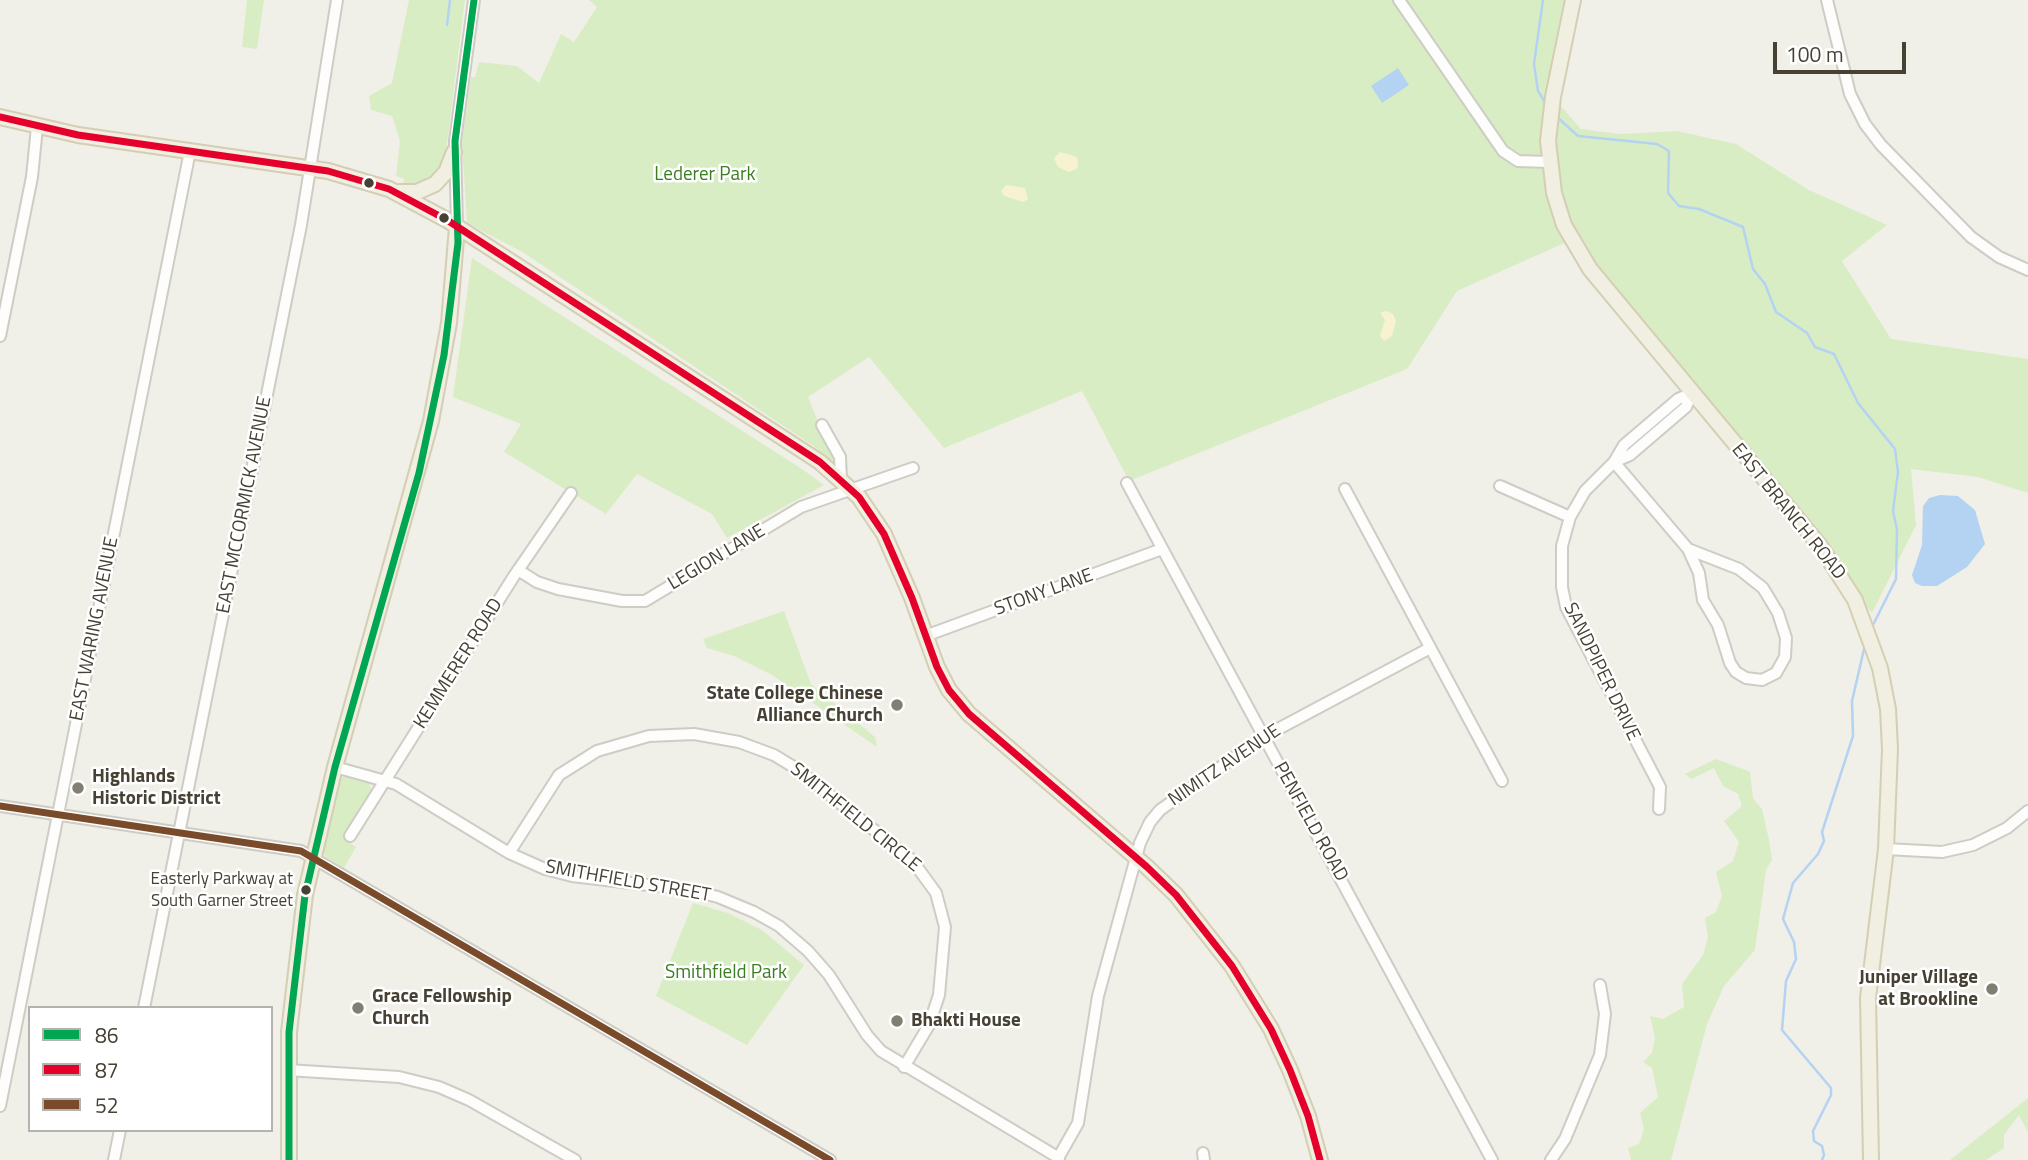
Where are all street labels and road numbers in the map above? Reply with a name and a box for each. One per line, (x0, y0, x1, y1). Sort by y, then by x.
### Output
street label: EAST MCCORMICK AVENUE (213, 395, 277, 615)
street label: EAST BRANCH ROAD (1726, 439, 1850, 585)
street label: LEGION LANE (664, 520, 770, 596)
street label: EAST WARING AVENUE (66, 535, 124, 723)
street label: STONY LANE (991, 565, 1097, 621)
street label: KEMMERER ROAD (410, 595, 508, 733)
street label: SANDPIPER DRIVE (1558, 599, 1644, 745)
street label: NIMITZ AVENUE (1165, 720, 1285, 812)
street label: SMITHFIELD CIRCLE (785, 758, 925, 878)
street label: PENFIELD ROAD (1268, 758, 1352, 886)
street label: SMITHFIELD STREET (544, 856, 712, 908)

